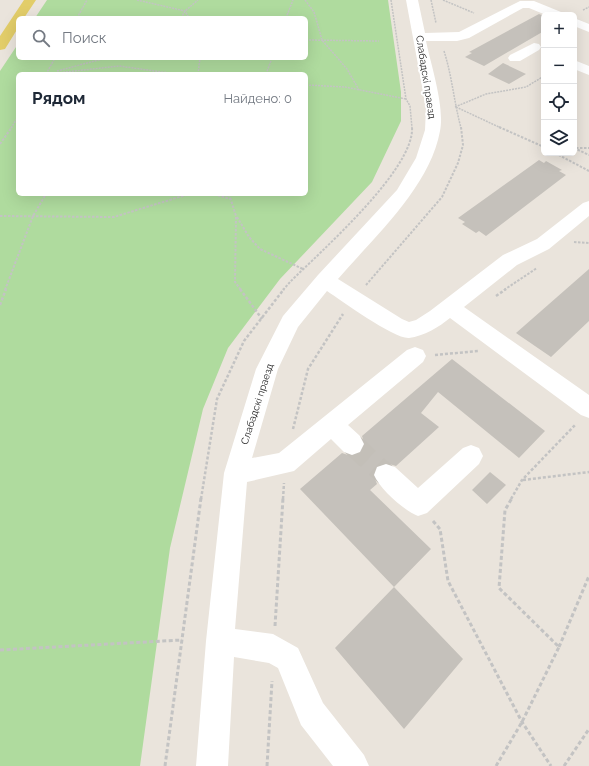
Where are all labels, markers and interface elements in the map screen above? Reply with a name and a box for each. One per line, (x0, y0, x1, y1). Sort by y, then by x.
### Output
map controls (541, 12, 577, 156)
button: + (541, 12, 577, 48)
search box (16, 16, 308, 60)
icon: search (30, 27, 52, 49)
text: Поиск (62, 29, 107, 47)
street label: Слабадскі праезд (414, 35, 438, 120)
button: − (541, 48, 577, 84)
button: locate (541, 84, 577, 120)
text: Рядом (32, 88, 85, 108)
text: Найдено: 0 (223, 91, 292, 106)
button: layers (541, 120, 577, 156)
street label: Слабадскі праезд (239, 362, 275, 446)

